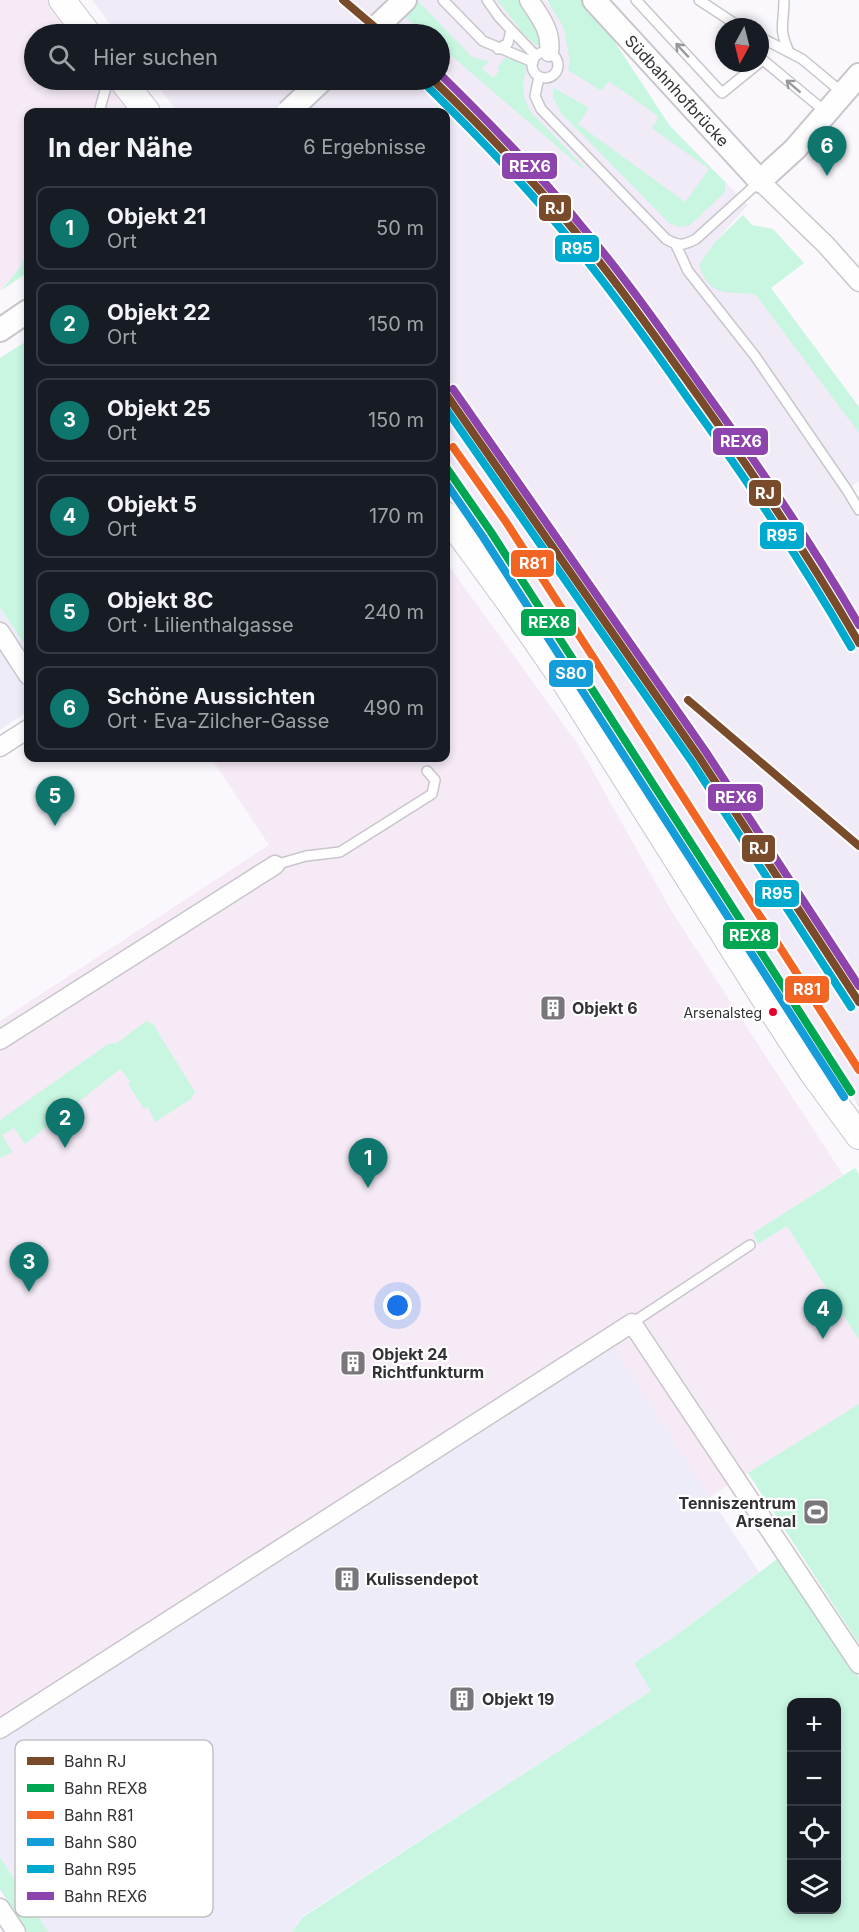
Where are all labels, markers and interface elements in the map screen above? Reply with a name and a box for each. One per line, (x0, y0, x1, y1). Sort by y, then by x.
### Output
north arrow (715, 18, 769, 72)
search box (24, 24, 450, 90)
street label: Südbahnhofbrücke (621, 31, 733, 151)
icon: search (45, 41, 78, 74)
one-way arrow (676, 43, 690, 58)
text: Hier suchen (93, 44, 218, 70)
one-way arrow (786, 79, 801, 93)
pin: 6 (808, 126, 846, 176)
text: In der Nähe (48, 132, 193, 163)
text: 6 Ergebnisse (303, 135, 426, 159)
line badge: REX6 (501, 152, 558, 180)
text: REX6 (509, 156, 551, 176)
line badge: RJ (538, 194, 572, 222)
text: RJ (545, 198, 565, 218)
text: Objekt 21 (107, 203, 206, 229)
text: 1 (65, 216, 74, 240)
text: 50 m (376, 216, 424, 240)
text: Ort (107, 229, 137, 253)
line badge: R95 (554, 234, 600, 263)
text: R95 (561, 238, 593, 258)
text: Objekt 22 (107, 299, 211, 325)
text: 2 (63, 312, 76, 336)
text: 150 m (368, 312, 424, 336)
text: Ort (107, 325, 137, 349)
text: Objekt 25 (107, 395, 211, 421)
text: 3 (63, 408, 76, 432)
text: 150 m (368, 408, 424, 432)
text: Ort (107, 421, 137, 445)
line badge: REX6 (712, 427, 769, 456)
text: REX6 (720, 431, 762, 451)
line badge: RJ (748, 479, 782, 507)
text: RJ (755, 483, 775, 503)
text: Objekt 5 (107, 491, 197, 517)
text: 4 (63, 504, 76, 528)
text: 170 m (369, 504, 424, 528)
text: Ort (107, 517, 137, 541)
line badge: R95 (759, 521, 805, 550)
text: R95 (766, 525, 798, 545)
line badge: R81 (510, 549, 555, 578)
text: R81 (519, 553, 547, 573)
text: Objekt 8C (107, 587, 214, 613)
text: 5 (63, 600, 76, 624)
text: 240 m (363, 600, 424, 624)
line badge: REX8 (520, 608, 577, 637)
text: REX8 (528, 612, 570, 632)
text: Ort · Lilienthalgasse (107, 613, 294, 637)
line badge: S80 (548, 659, 594, 688)
text: S80 (555, 663, 587, 683)
text: Schöne Aussichten (107, 683, 316, 709)
text: 6 (63, 696, 76, 720)
text: 490 m (363, 696, 424, 720)
text: Ort · Eva-Zilcher-Gasse (107, 709, 329, 733)
pin: 5 (36, 776, 74, 826)
line badge: REX6 (707, 783, 764, 812)
text: REX6 (715, 787, 757, 807)
line badge: RJ (741, 834, 776, 863)
text: RJ (749, 838, 769, 858)
line badge: R95 (754, 879, 800, 908)
text: R95 (761, 883, 793, 903)
line badge: REX8 (722, 921, 779, 950)
text: REX8 (729, 925, 771, 945)
line badge: R81 (784, 975, 830, 1004)
text: R81 (793, 979, 821, 999)
building icon: Objekt 6 (538, 993, 568, 1023)
place label: Objekt 6 (572, 998, 638, 1018)
place label: Arsenalsteg (683, 1004, 762, 1021)
marker: Arsenalsteg (767, 1006, 779, 1018)
pin: 2 (46, 1098, 84, 1148)
pin: 1 (348, 1138, 388, 1188)
pin: 3 (9, 1242, 48, 1292)
pin: 4 (804, 1290, 842, 1339)
your location (383, 1291, 412, 1320)
place label: Objekt 24 Richtfunkturm (372, 1344, 484, 1382)
building icon: Objekt 24 Richtfunkturm (338, 1348, 368, 1378)
place label: Tenniszentrum Arsenal (679, 1493, 796, 1531)
sports icon: Tenniszentrum Arsenal (801, 1497, 831, 1527)
building icon: Kulissendepot (332, 1564, 362, 1594)
place label: Kulissendepot (366, 1569, 479, 1589)
building icon: Objekt 19 (447, 1684, 477, 1714)
place label: Objekt 19 (482, 1689, 555, 1709)
map controls (787, 1698, 841, 1914)
button: + (787, 1698, 841, 1752)
legend (15, 1740, 213, 1917)
text: Bahn RJ (64, 1751, 126, 1771)
button: − (787, 1752, 841, 1806)
text: Bahn REX8 (64, 1778, 147, 1798)
text: Bahn R81 (64, 1805, 134, 1825)
button: locate (787, 1806, 841, 1860)
text: Bahn S80 (64, 1832, 137, 1852)
text: Bahn R95 (64, 1859, 137, 1879)
button: layers (787, 1860, 841, 1914)
text: Bahn REX6 (64, 1886, 147, 1906)

